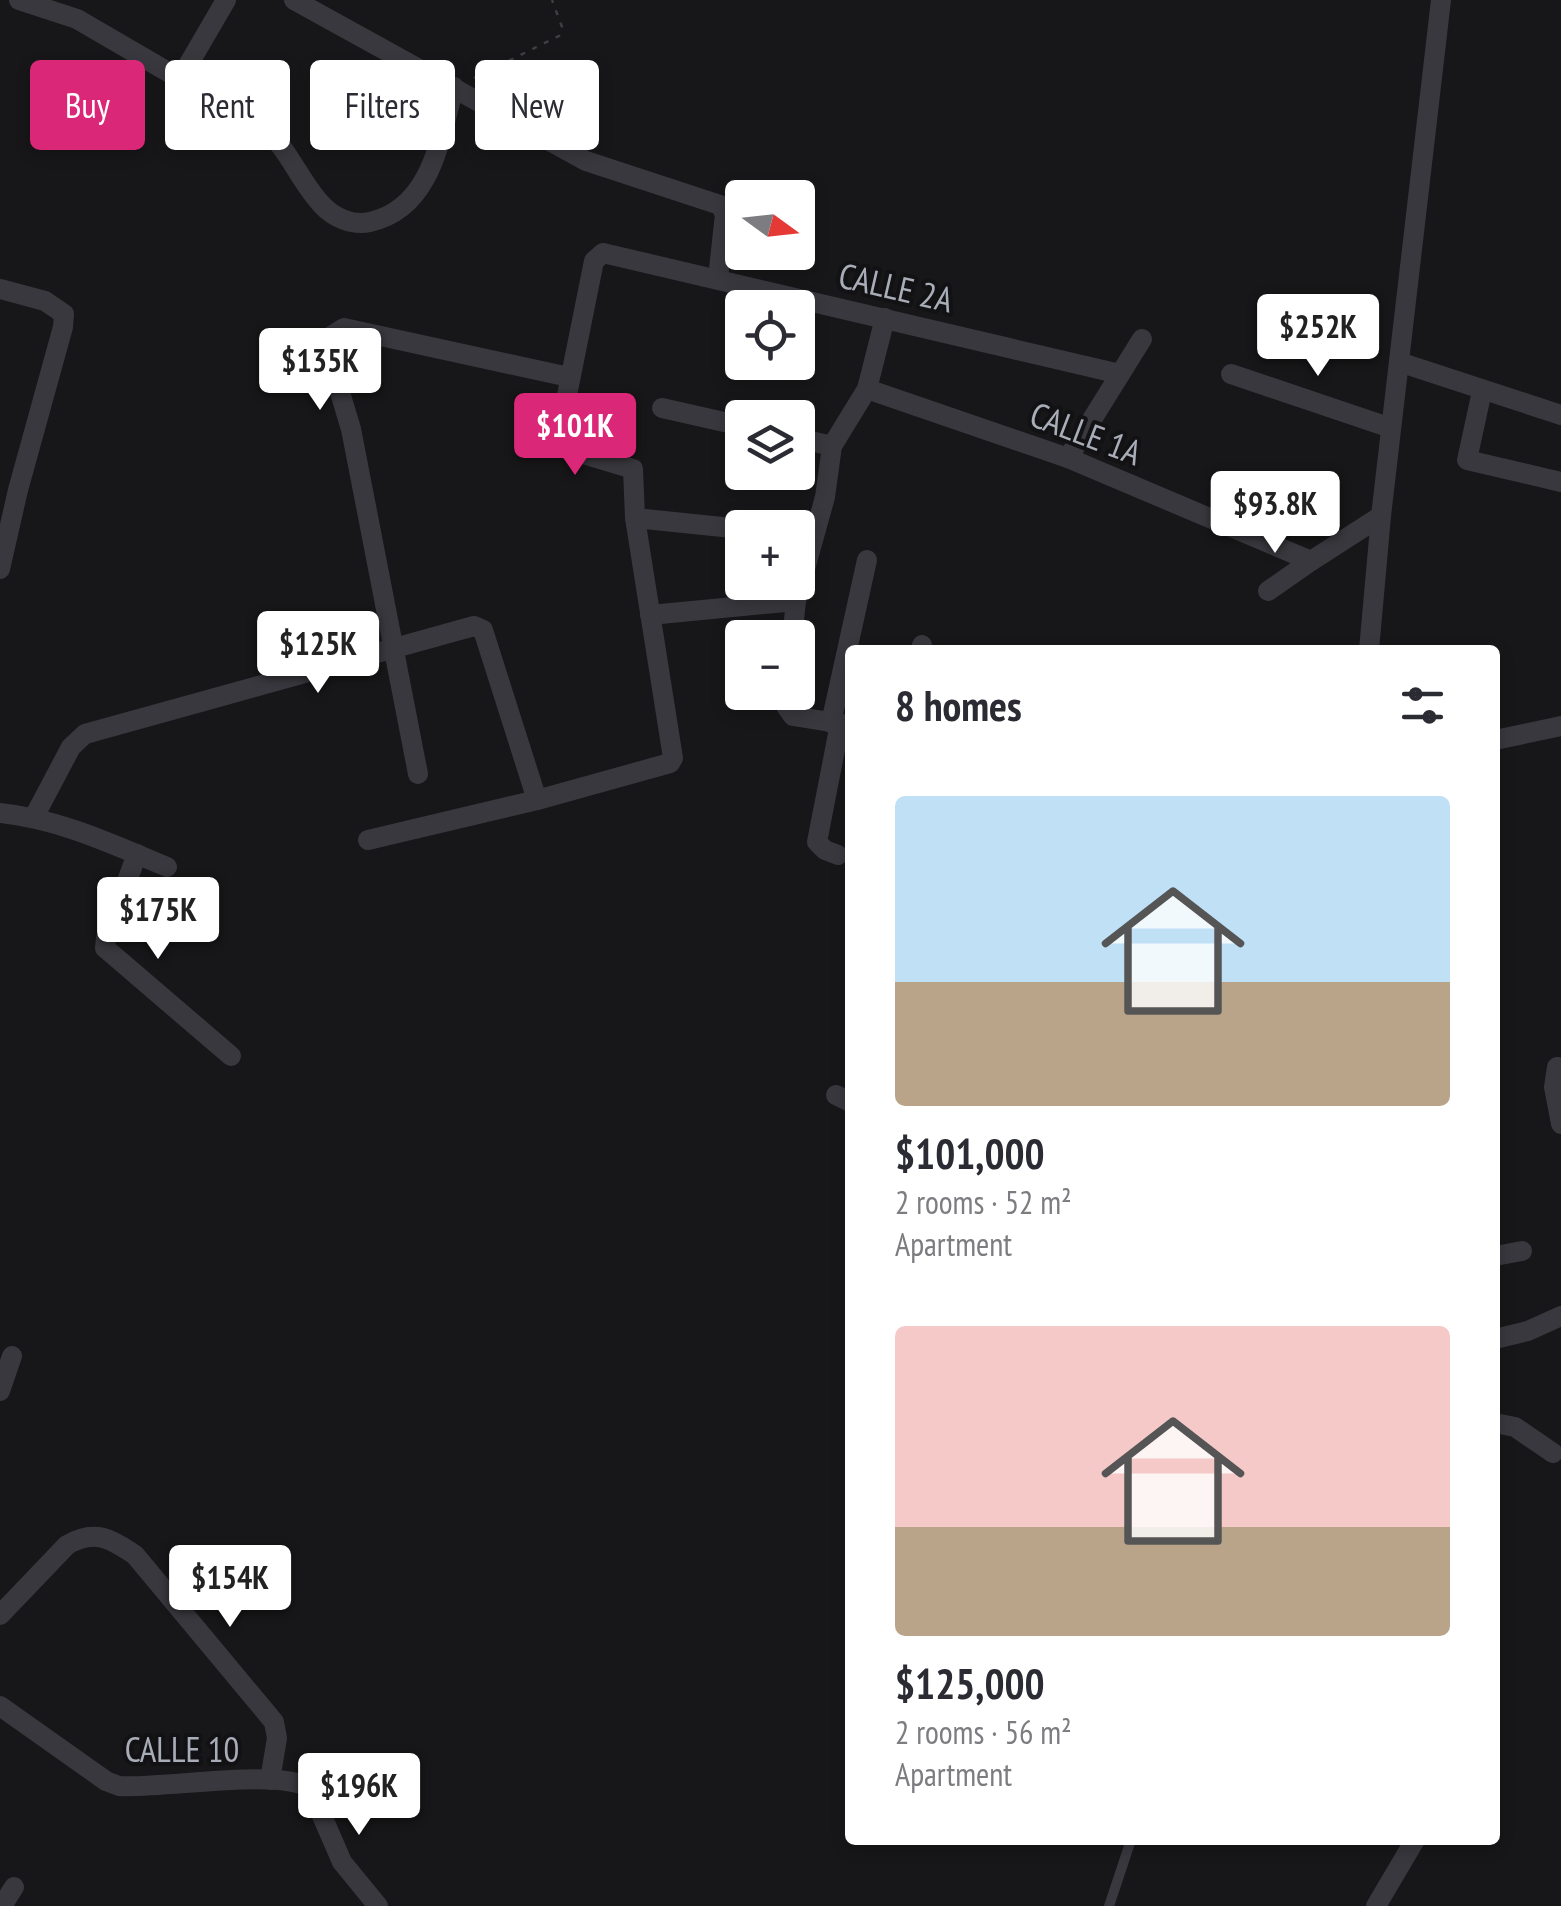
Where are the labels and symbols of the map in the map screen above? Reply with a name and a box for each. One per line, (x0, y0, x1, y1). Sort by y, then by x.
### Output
north arrow (725, 180, 815, 270)
street label: CALLE 2A (835, 252, 958, 322)
pin: $252K (1248, 294, 1388, 379)
pin: $135K (250, 328, 390, 413)
street label: CALLE 1A (1024, 391, 1149, 475)
pin: $101K (505, 393, 645, 478)
pin: $93.8K (1194, 471, 1356, 556)
pin: $125K (248, 611, 388, 696)
pin: $175K (88, 877, 228, 962)
pin: $154K (160, 1545, 300, 1630)
street label: CALLE 10 (125, 1726, 239, 1772)
pin: $196K (289, 1753, 429, 1838)

